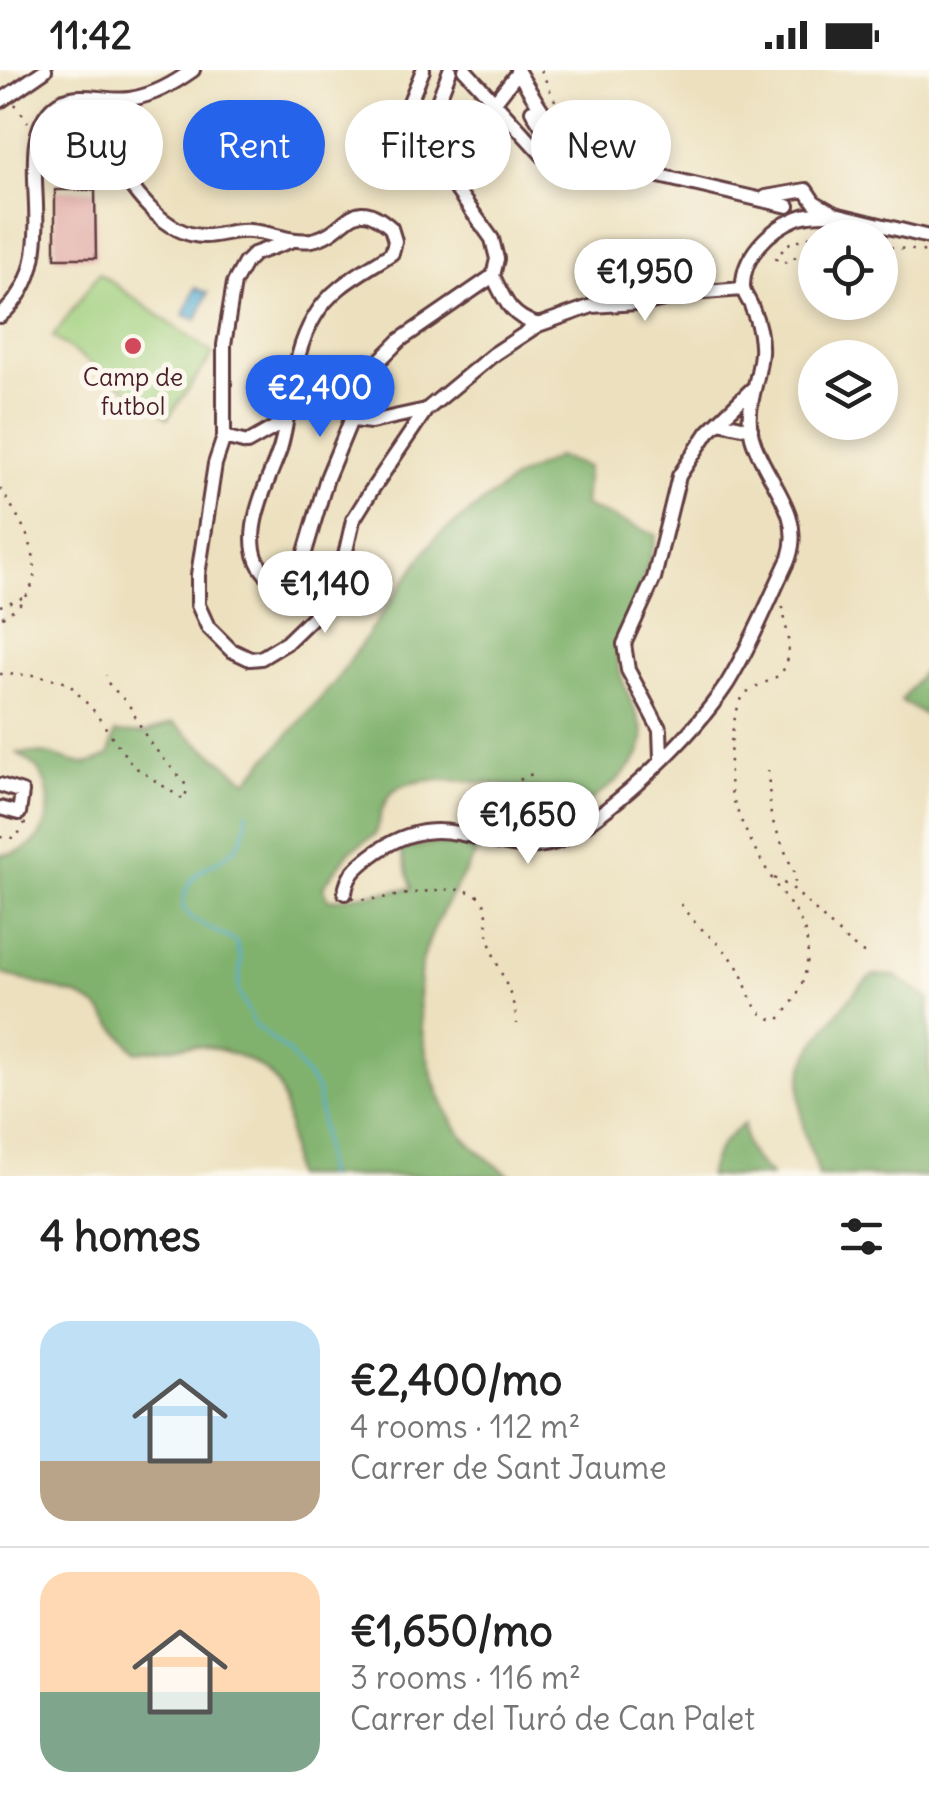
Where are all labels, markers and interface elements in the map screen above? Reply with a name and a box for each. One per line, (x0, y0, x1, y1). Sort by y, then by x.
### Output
text: 11:42 (50, 12, 132, 59)
chip: Buy (30, 100, 163, 190)
chip: Rent (183, 100, 325, 190)
chip: Filters (345, 100, 511, 190)
chip: New (531, 100, 671, 190)
map controls (798, 220, 898, 440)
button: locate (798, 220, 898, 320)
pin: €1,950 (564, 239, 726, 324)
text: €1,950 (596, 251, 694, 292)
marker: Camp de futbol (122, 335, 144, 357)
button: layers (798, 340, 898, 440)
pin: €2,400 (239, 355, 401, 440)
place label: Camp de futbol (83, 361, 183, 422)
text: €2,400 (268, 367, 372, 408)
pin: €1,140 (244, 551, 406, 636)
text: €1,140 (280, 563, 370, 604)
pin: €1,650 (447, 782, 609, 867)
text: €1,650 (479, 794, 577, 835)
icon: filters (834, 1209, 889, 1264)
text: 4 homes (40, 1210, 201, 1262)
text: €2,400/mo (350, 1354, 562, 1406)
icon: home (120, 1361, 240, 1481)
text: 4 rooms · 112 m² (350, 1406, 580, 1447)
text: Carrer de Sant Jaume (350, 1447, 667, 1488)
text: €1,650/mo (350, 1605, 553, 1657)
icon: home (120, 1612, 240, 1732)
text: 3 rooms · 116 m² (350, 1657, 581, 1698)
text: Carrer del Turó de Can Palet (350, 1698, 755, 1739)

